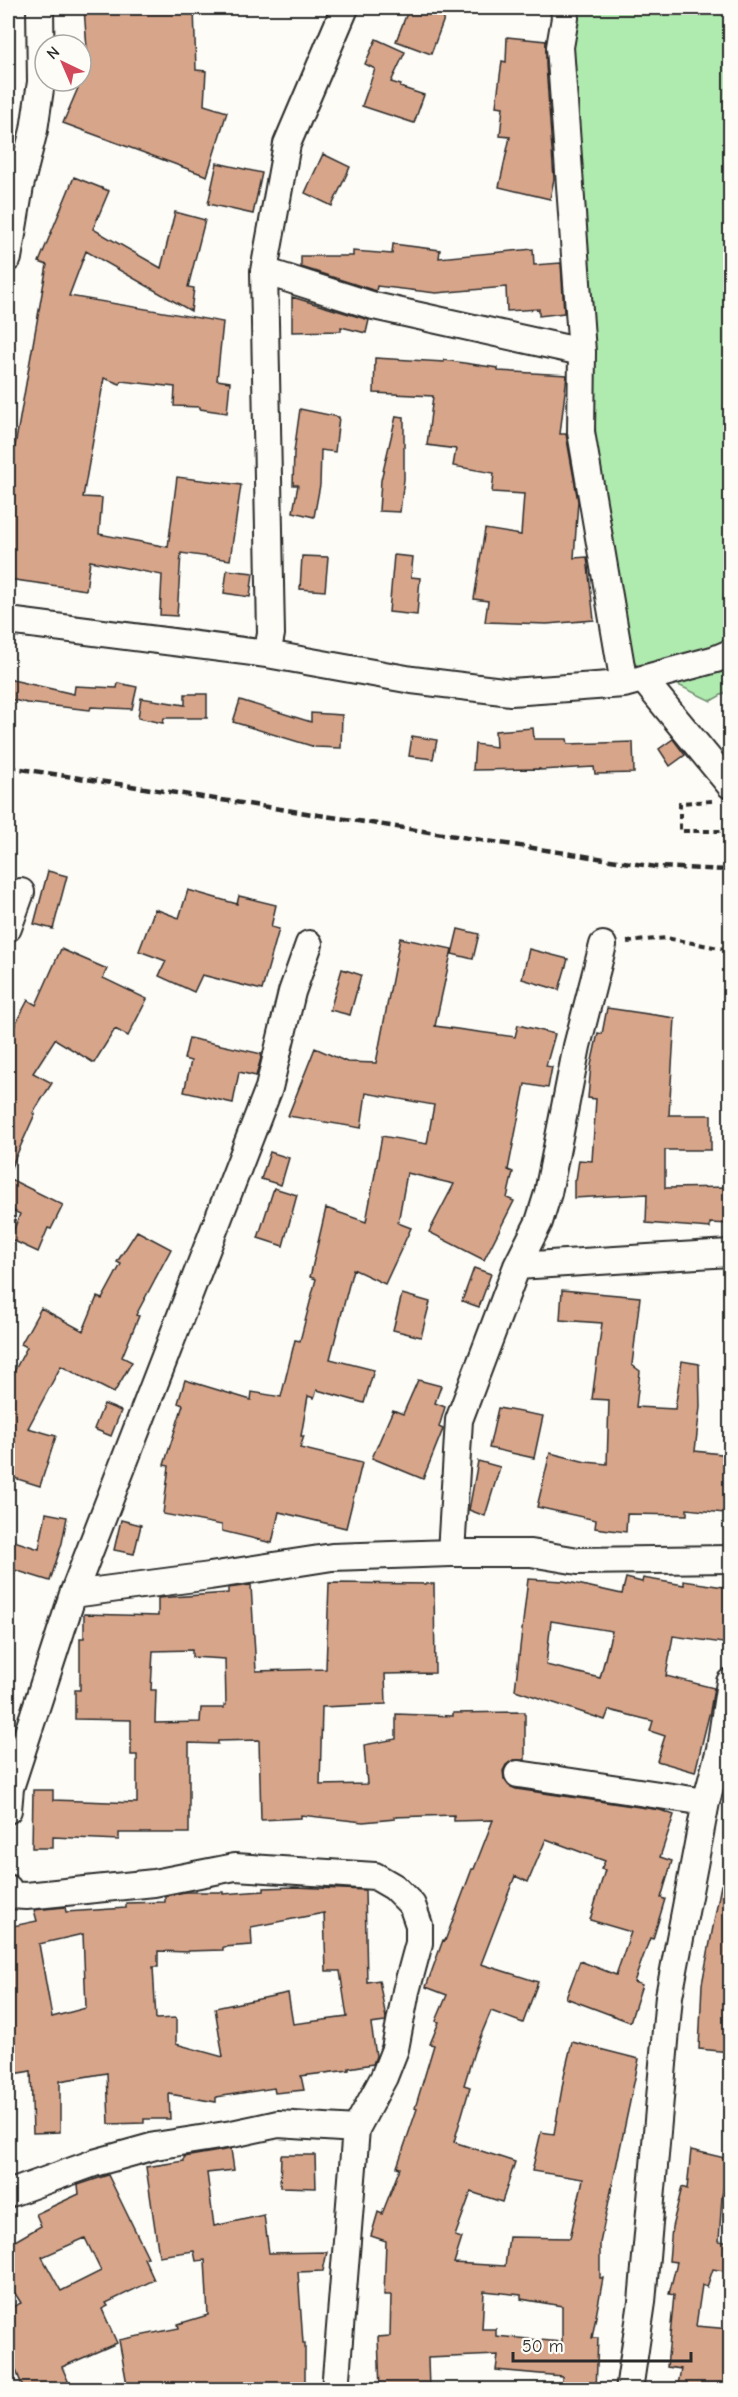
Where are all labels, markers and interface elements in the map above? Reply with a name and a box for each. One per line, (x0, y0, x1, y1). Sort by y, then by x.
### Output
north arrow (33, 33, 93, 93)
text: N (43, 43, 63, 63)
scale bar (513, 2325, 692, 2363)
text: 50 m (522, 2336, 564, 2357)

